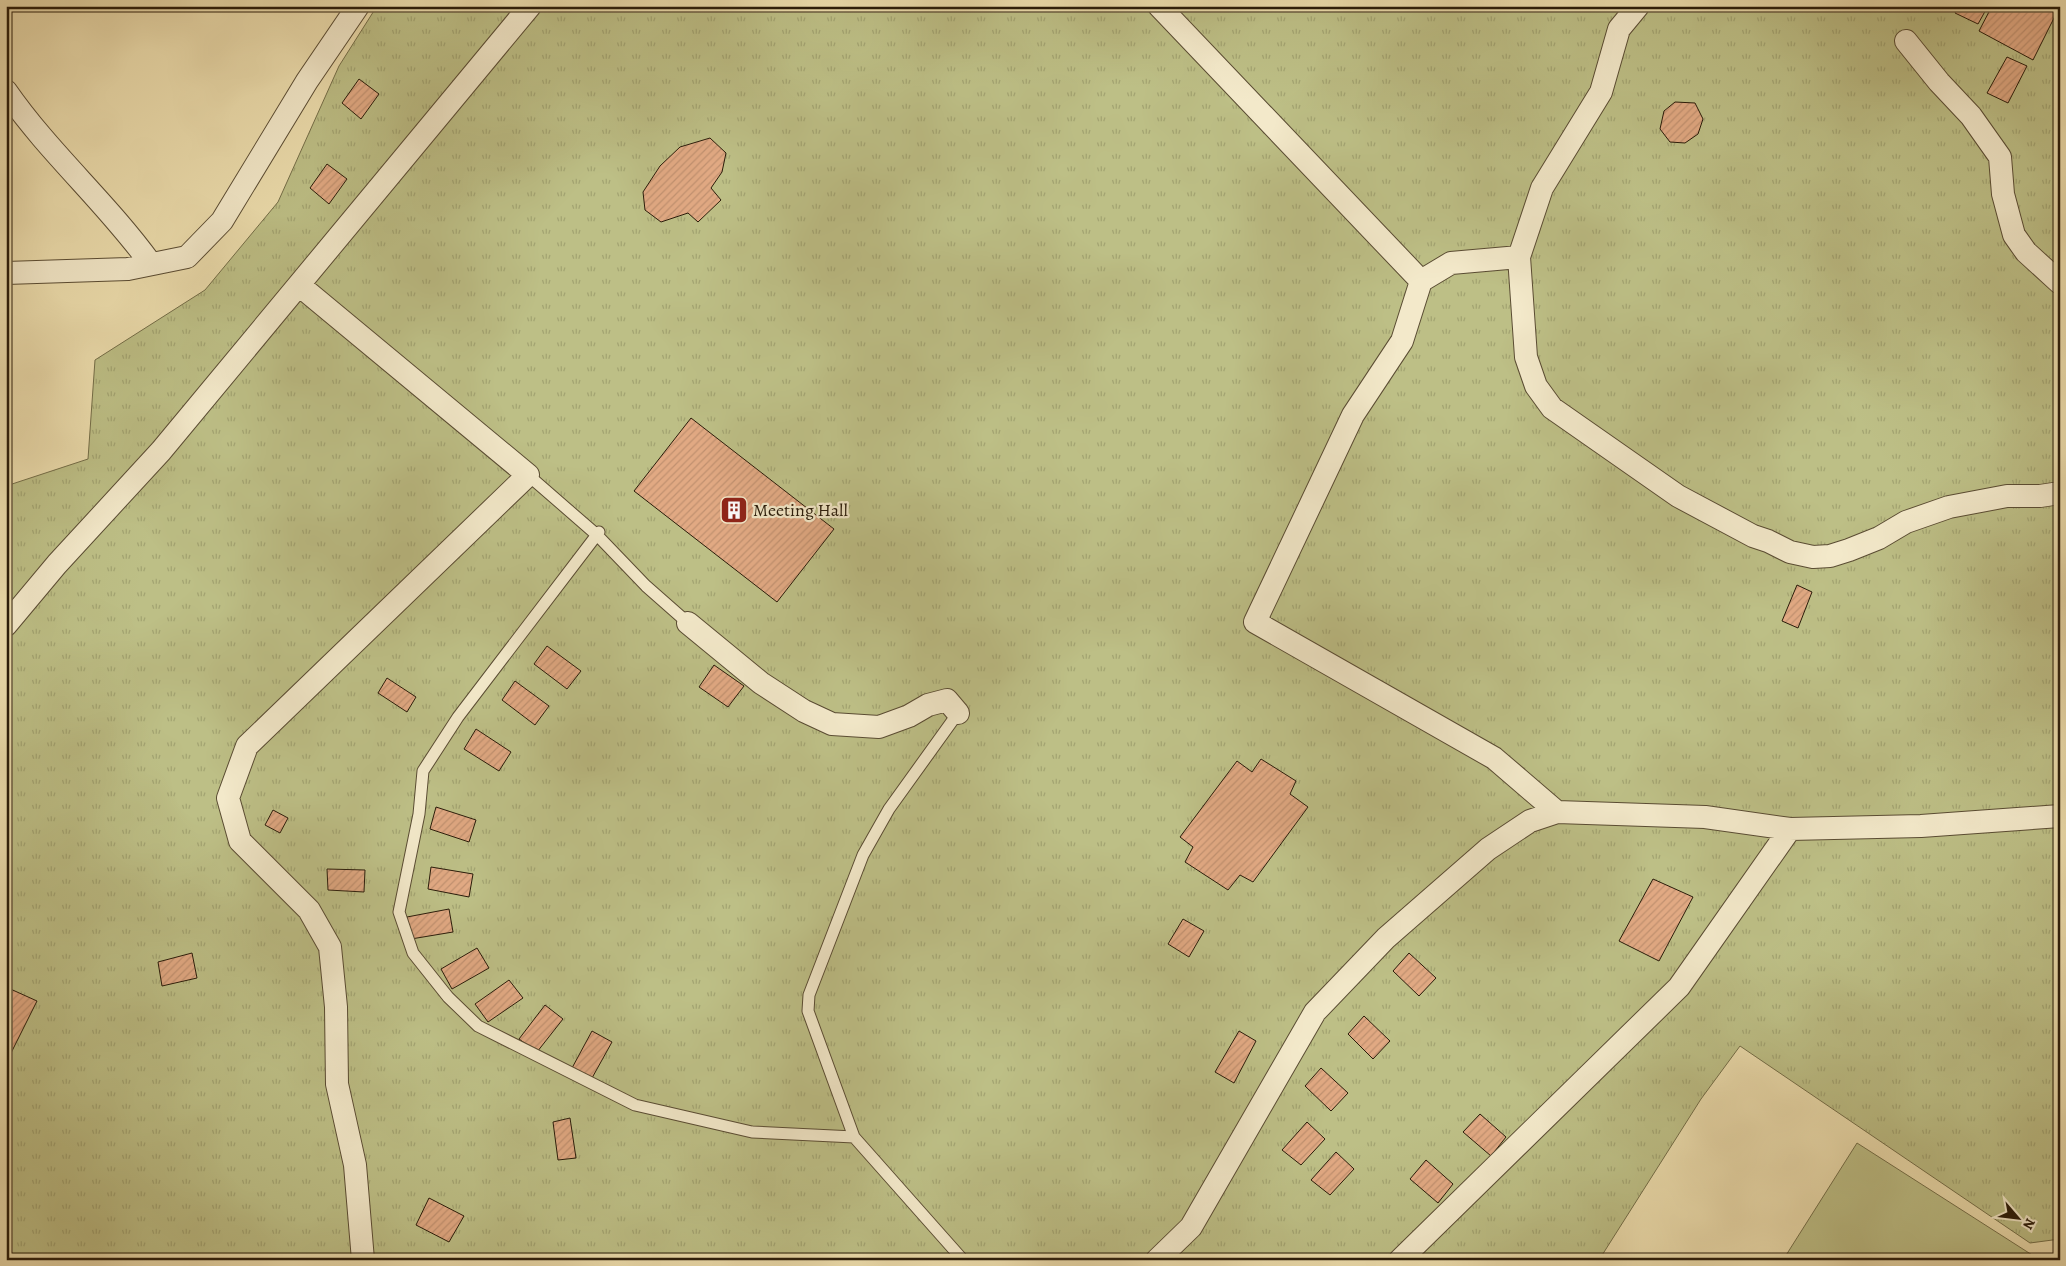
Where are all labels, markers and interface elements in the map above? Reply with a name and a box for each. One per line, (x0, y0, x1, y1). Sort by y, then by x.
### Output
building icon: Meeting Hall (719, 495, 749, 525)
place label: Meeting Hall (753, 498, 848, 522)
north arrow (1994, 1194, 2044, 1244)
text: N (2018, 1215, 2040, 1233)

